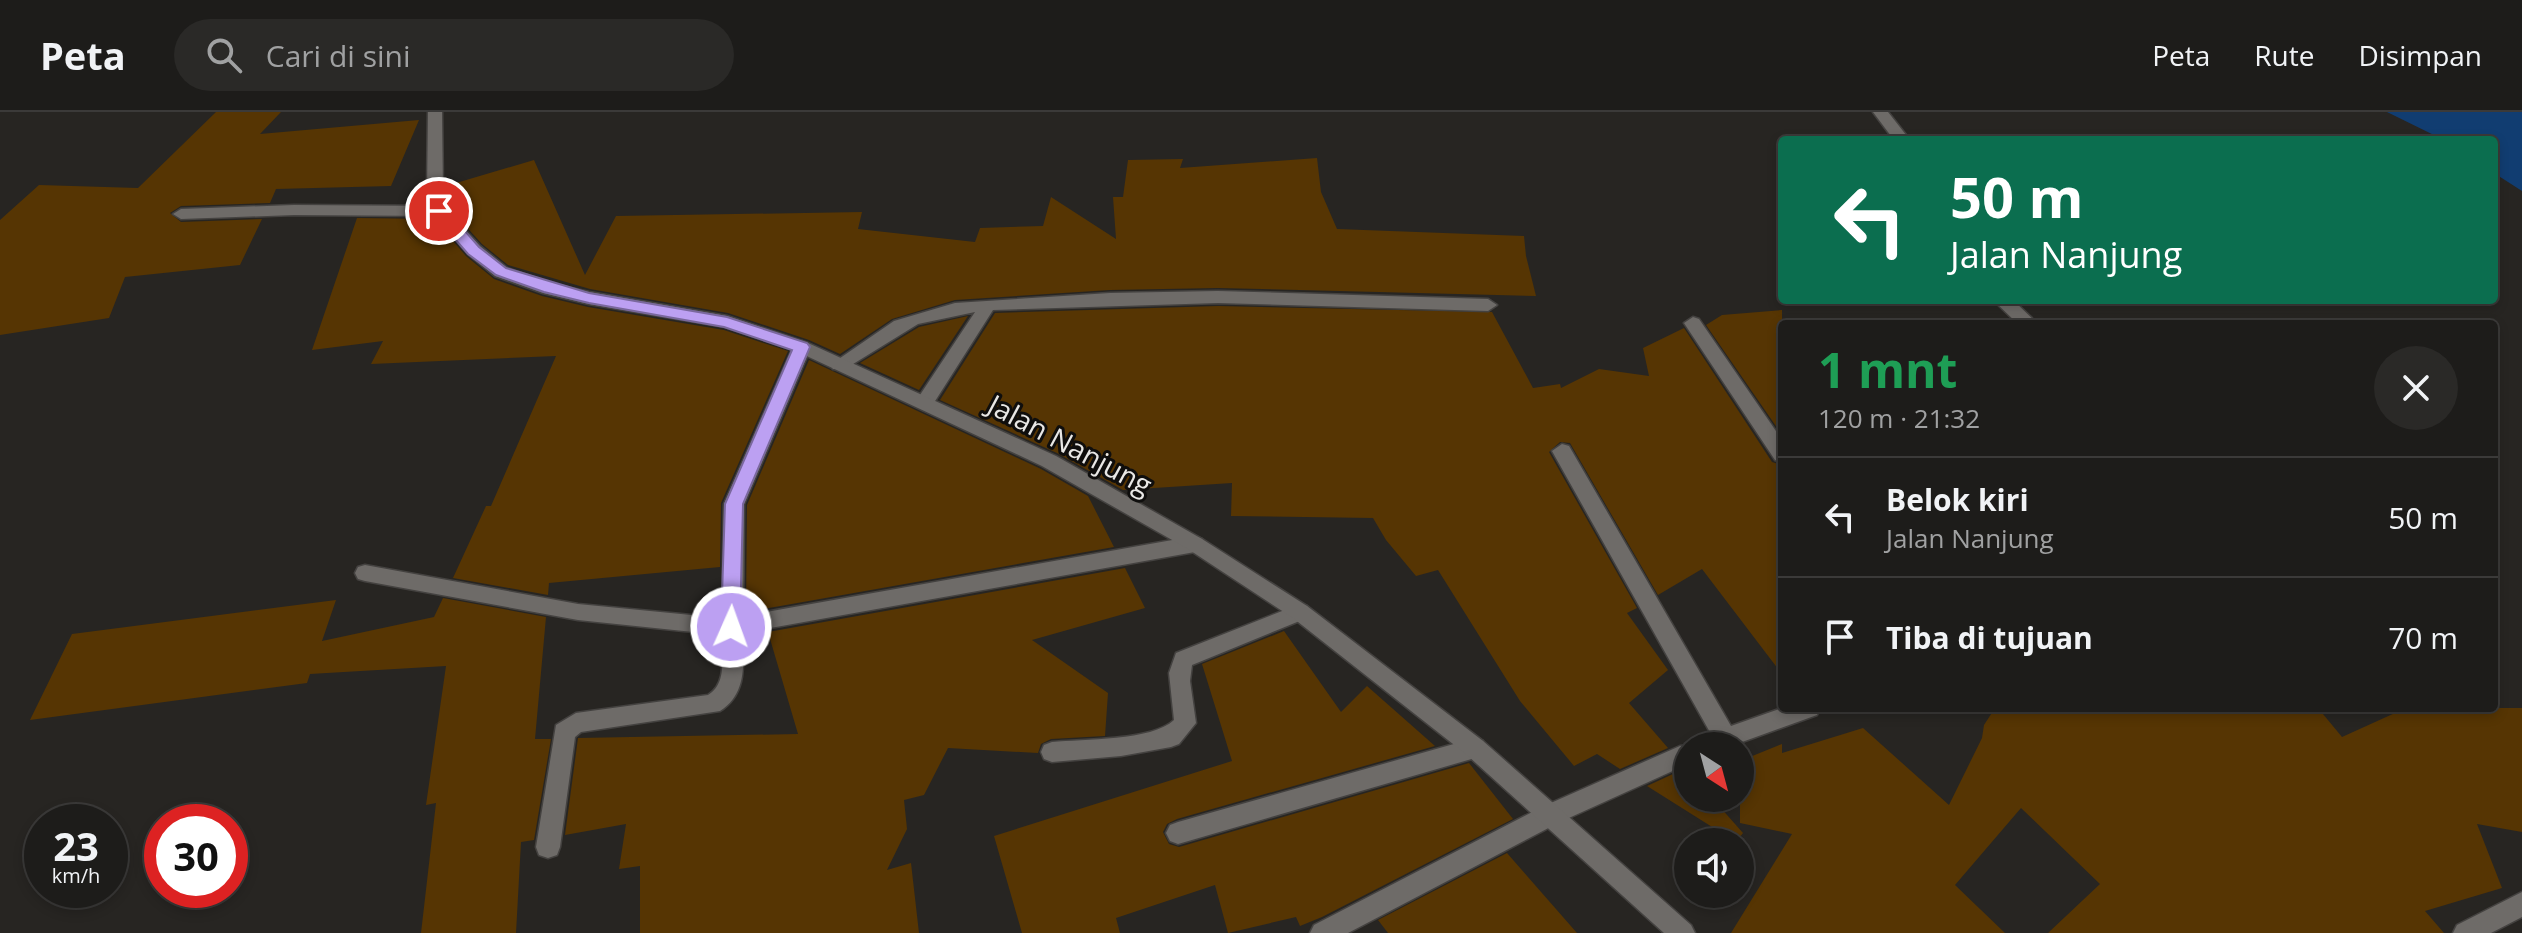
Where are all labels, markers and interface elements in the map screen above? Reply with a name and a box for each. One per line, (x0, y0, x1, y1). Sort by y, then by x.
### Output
search box (174, 19, 734, 91)
text: Peta (40, 29, 126, 81)
icon: search (202, 33, 246, 77)
text: Cari di sini (266, 35, 411, 76)
text: Peta (2152, 36, 2210, 74)
text: Rute (2254, 36, 2314, 74)
text: Disimpan (2358, 36, 2482, 74)
text: 50 m (1950, 158, 2084, 234)
icon: left (1818, 168, 1922, 272)
pin (405, 177, 473, 245)
icon: arrive (417, 189, 461, 233)
text: Jalan Nanjung (1950, 230, 2182, 279)
text: 1 mnt (1818, 337, 1957, 402)
button: close (2374, 346, 2458, 430)
street label: Jalan Nanjung (979, 384, 1159, 503)
text: 120 m · 21:32 (1818, 400, 1980, 436)
text: Belok kiri (1886, 479, 2029, 520)
icon: left (1818, 495, 1862, 539)
text: 50 m (2388, 497, 2458, 538)
text: Jalan Nanjung (1886, 520, 2054, 556)
position arrow (689, 585, 773, 669)
icon: arrive (1818, 615, 1862, 659)
text: Tiba di tujuan (1886, 617, 2093, 658)
text: 70 m (2388, 617, 2458, 658)
north arrow (1674, 732, 1754, 812)
map controls (1674, 732, 1754, 908)
speed limit sign: 30 (144, 804, 248, 908)
text: 23 (53, 818, 99, 873)
button: sound (1674, 828, 1754, 908)
text: km/h (52, 862, 100, 889)

